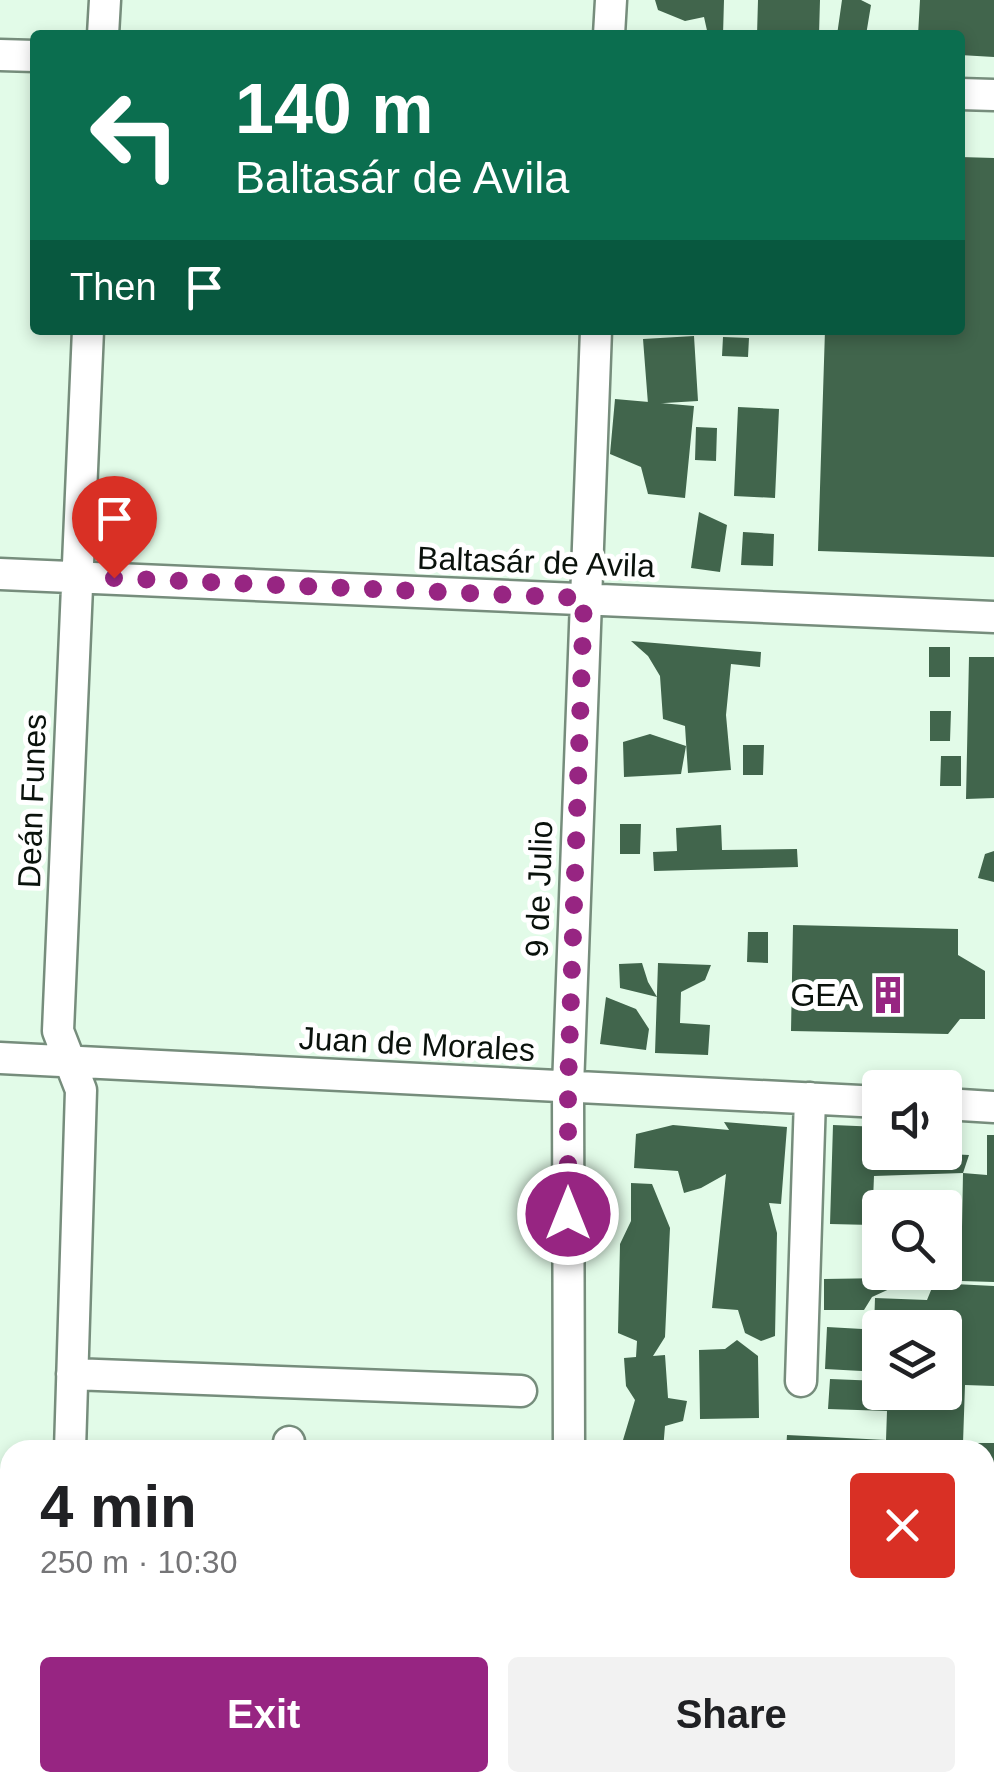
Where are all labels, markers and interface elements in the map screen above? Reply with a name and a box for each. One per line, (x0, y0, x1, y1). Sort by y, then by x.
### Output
icon: left (70, 70, 200, 200)
text: 140 m (235, 70, 433, 148)
text: Baltasár de Avila (235, 152, 569, 203)
icon: arrive (177, 260, 232, 315)
text: Then (70, 266, 157, 308)
pin (72, 476, 157, 579)
icon: arrive (87, 491, 142, 546)
street label: Baltasár de Avila (417, 540, 656, 584)
street label: Deán Funes (11, 713, 53, 889)
street label: 9 de Julio (519, 820, 559, 958)
building icon: GEA (867, 974, 909, 1016)
place label: GEA (790, 977, 859, 1013)
street label: Juan de Morales (298, 1020, 536, 1068)
map controls (862, 1070, 962, 1410)
button: sound (862, 1070, 962, 1170)
position arrow (516, 1162, 620, 1266)
button: search (862, 1190, 962, 1290)
button: layers (862, 1310, 962, 1410)
text: 4 min (40, 1473, 197, 1540)
button: close (850, 1473, 955, 1578)
text: 250 m · 10:30 (40, 1544, 237, 1580)
button: Exit (40, 1657, 488, 1772)
button: Share (508, 1657, 955, 1772)

